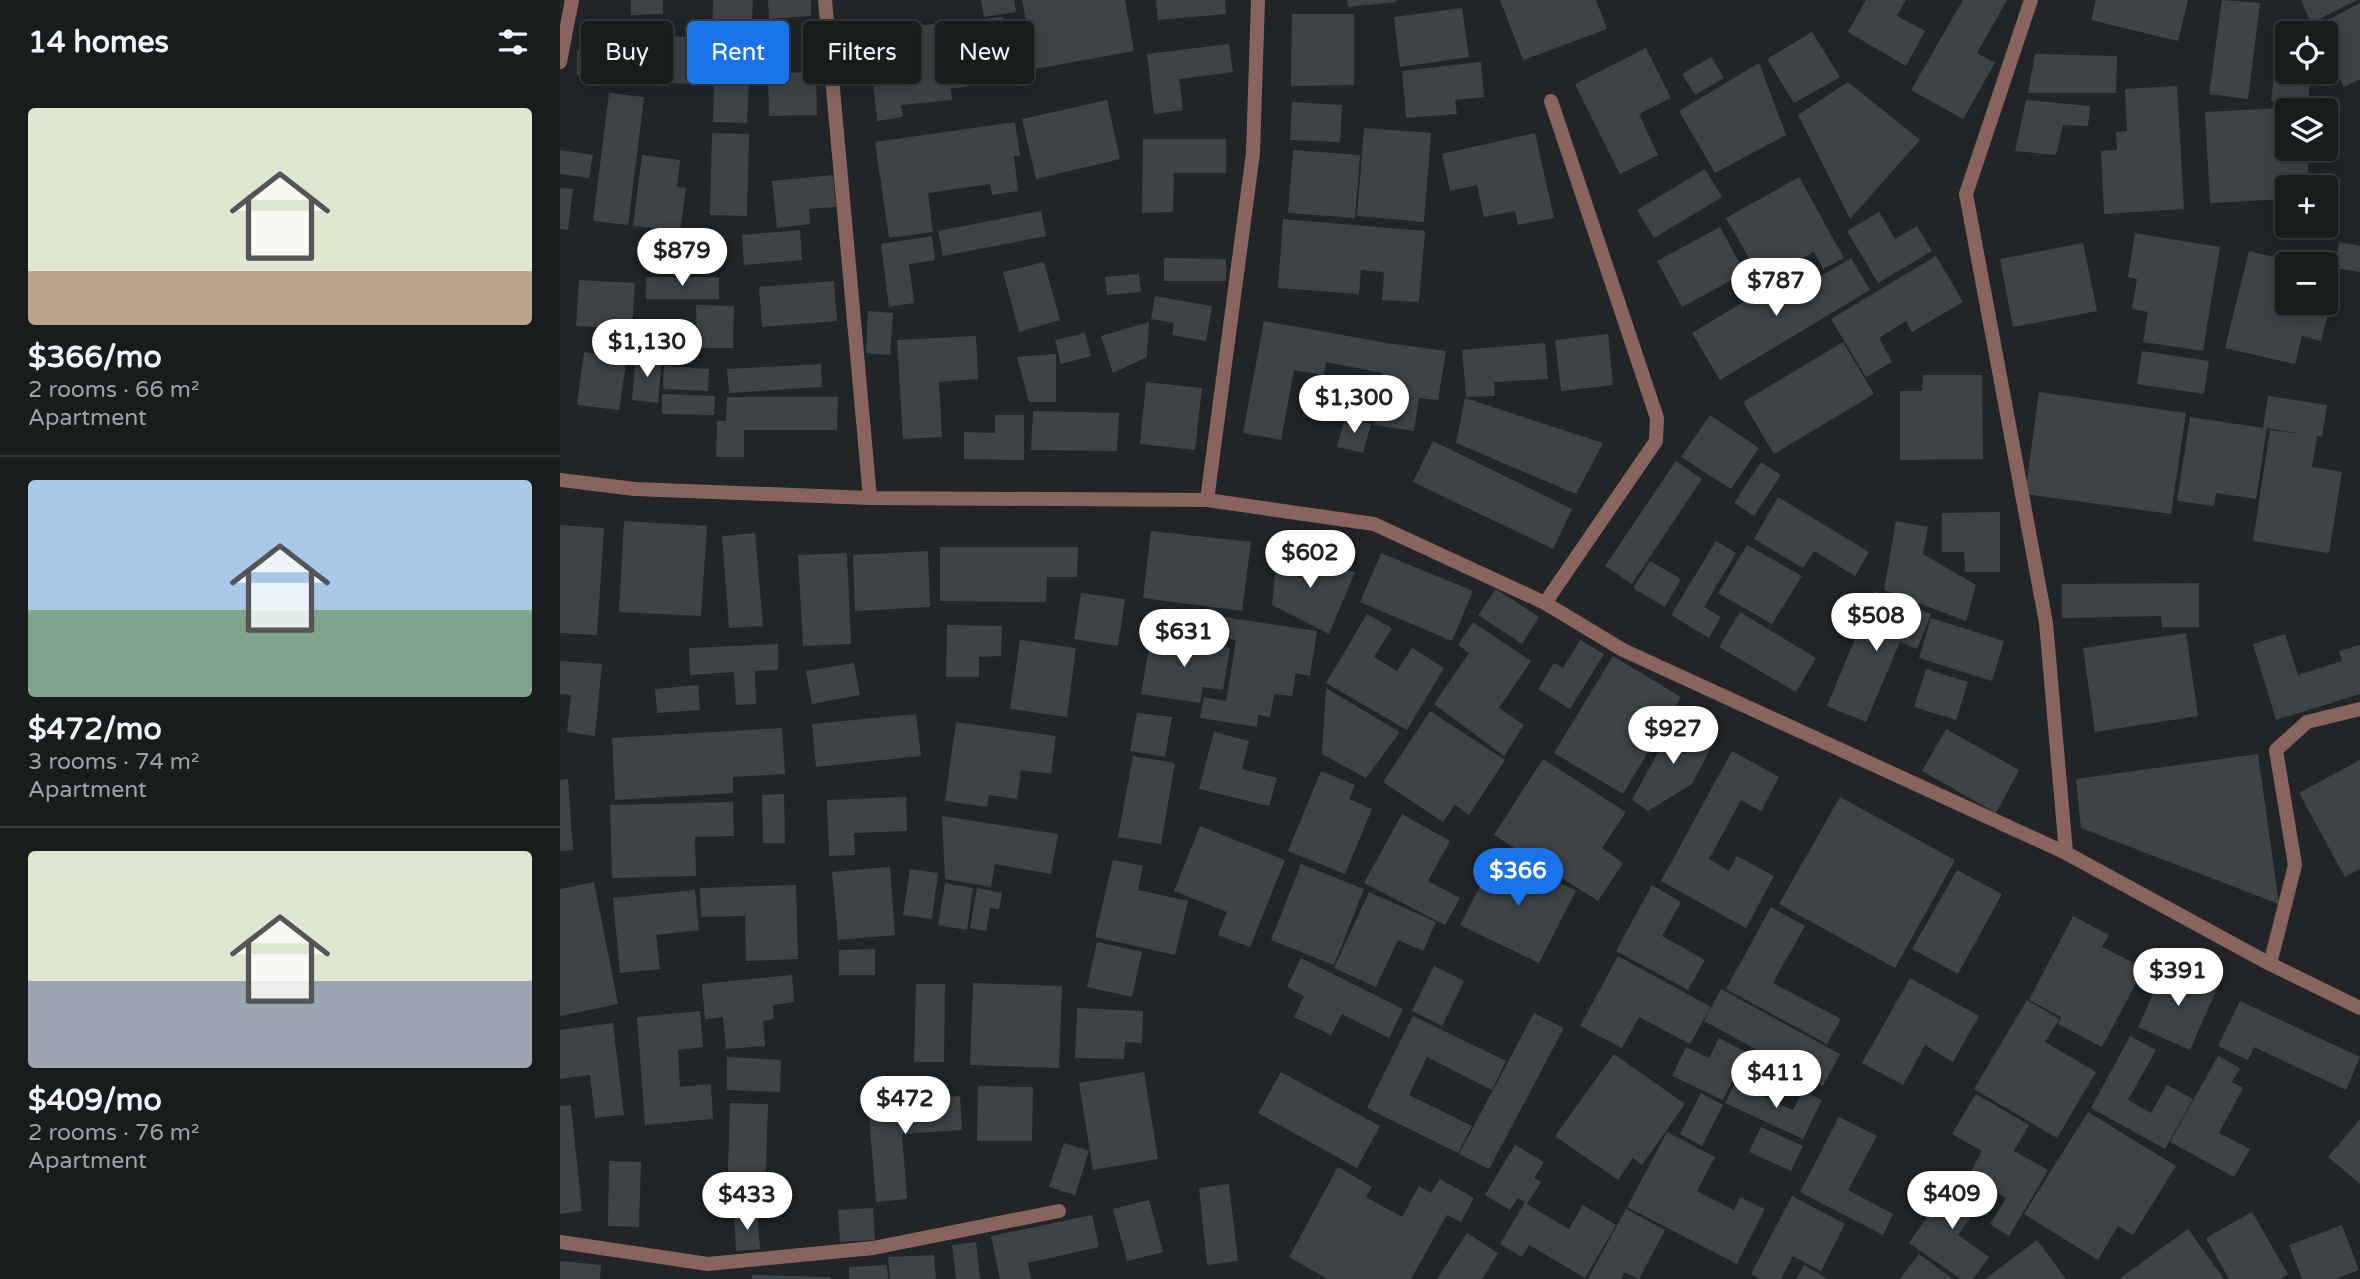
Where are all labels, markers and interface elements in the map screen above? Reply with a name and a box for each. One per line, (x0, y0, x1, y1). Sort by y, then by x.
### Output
chip: Buy (581, 21, 673, 84)
chip: Rent (687, 21, 789, 84)
chip: Filters (803, 21, 921, 84)
chip: New (935, 21, 1034, 84)
map controls (2275, 21, 2338, 315)
button: locate (2275, 21, 2338, 84)
icon: filters (494, 23, 532, 61)
text: 14 homes (28, 24, 169, 61)
button: layers (2275, 98, 2338, 161)
icon: home (217, 153, 343, 279)
button: + (2275, 175, 2338, 238)
pin: $879 (641, 229, 723, 288)
text: $879 (653, 237, 711, 265)
button: − (2275, 252, 2338, 315)
pin: $787 (1735, 258, 1817, 318)
text: $787 (1747, 267, 1805, 295)
pin: $1,130 (590, 320, 704, 379)
text: $1,130 (608, 328, 686, 356)
text: $366/mo (28, 339, 162, 376)
text: 2 rooms · 66 m² (28, 376, 199, 404)
pin: $1,300 (1297, 376, 1411, 435)
text: $1,300 (1315, 384, 1393, 412)
text: Apartment (28, 404, 147, 432)
icon: home (217, 525, 343, 651)
pin: $602 (1269, 530, 1351, 590)
text: $602 (1281, 539, 1339, 567)
pin: $508 (1835, 594, 1917, 653)
text: $508 (1847, 602, 1905, 630)
pin: $631 (1143, 610, 1225, 669)
text: $631 (1155, 618, 1213, 646)
pin: $927 (1632, 706, 1714, 766)
text: $472/mo (28, 711, 162, 748)
text: $927 (1644, 715, 1702, 743)
text: 3 rooms · 74 m² (28, 748, 199, 776)
text: Apartment (28, 776, 147, 804)
pin: $366 (1477, 848, 1559, 908)
text: $366 (1489, 857, 1547, 885)
icon: home (217, 896, 343, 1022)
pin: $391 (2137, 948, 2219, 1008)
text: $391 (2149, 957, 2207, 985)
pin: $411 (1735, 1050, 1817, 1110)
text: $411 (1747, 1059, 1805, 1087)
pin: $472 (864, 1076, 946, 1136)
text: $409/mo (28, 1082, 162, 1119)
text: $472 (876, 1085, 934, 1113)
text: 2 rooms · 76 m² (28, 1119, 199, 1147)
text: Apartment (28, 1147, 147, 1175)
pin: $433 (706, 1172, 788, 1232)
pin: $409 (1911, 1172, 1993, 1231)
text: $409 (1923, 1180, 1981, 1208)
text: $433 (718, 1181, 776, 1209)

